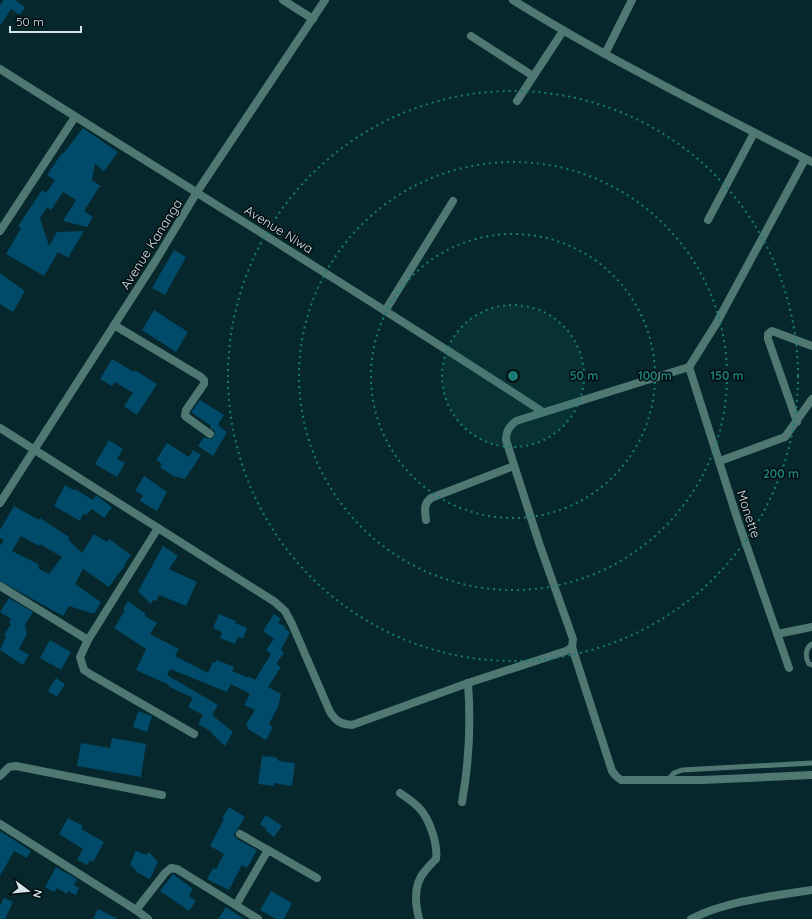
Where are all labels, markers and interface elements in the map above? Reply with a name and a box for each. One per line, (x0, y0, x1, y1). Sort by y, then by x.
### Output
scale bar (10, 8, 81, 34)
text: 50 m (16, 14, 44, 29)
street label: Avenue Kananga (117, 196, 185, 292)
street label: Avenue Niwa (242, 202, 316, 256)
text: 50 m (570, 368, 598, 383)
text: 100 m (638, 368, 672, 383)
text: 150 m (710, 368, 744, 383)
centre of rings (506, 369, 520, 383)
text: 200 m (763, 466, 799, 481)
street label: Monette (734, 488, 764, 540)
north arrow (8, 871, 48, 911)
text: N (30, 888, 45, 900)

